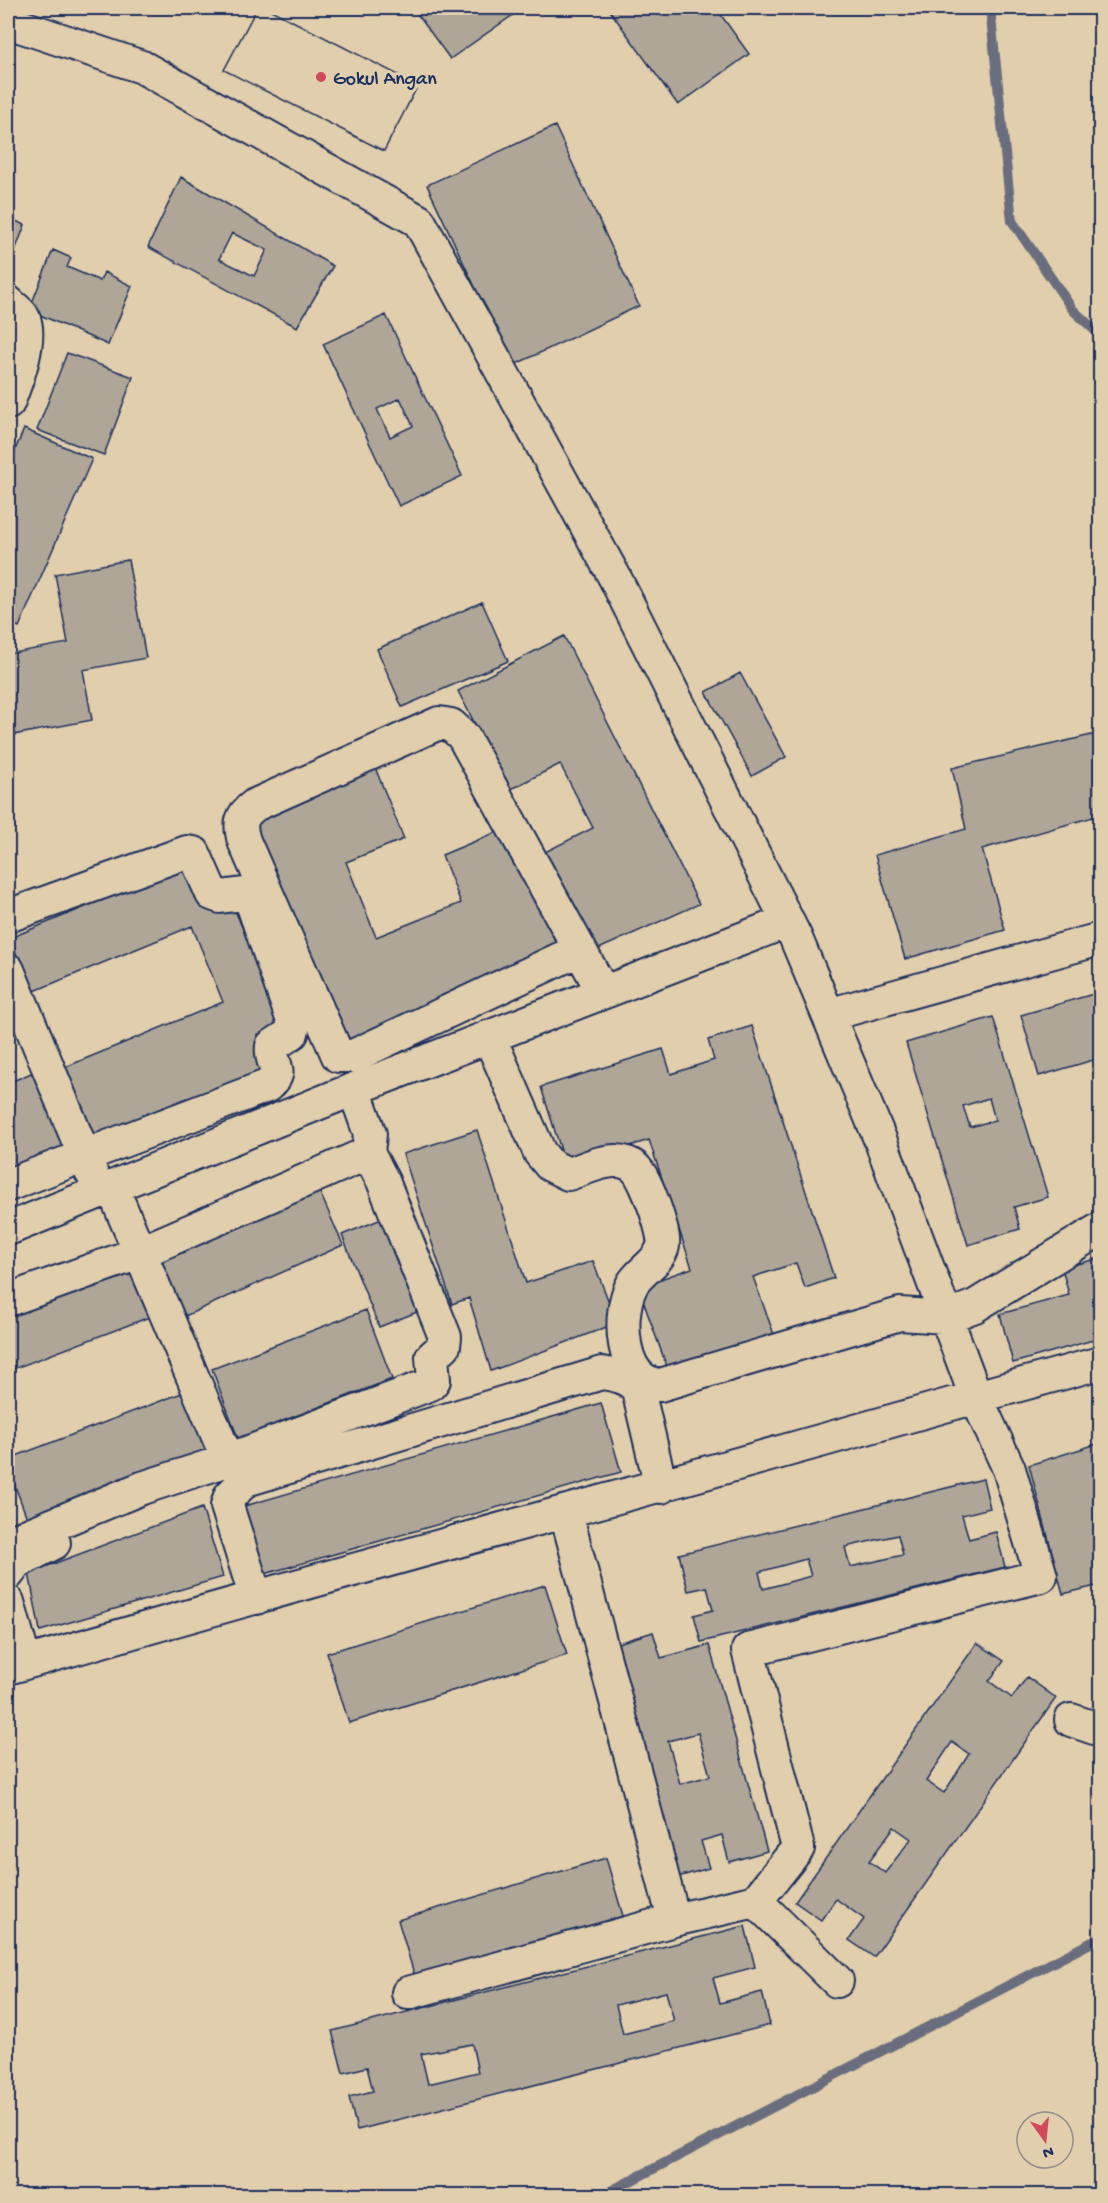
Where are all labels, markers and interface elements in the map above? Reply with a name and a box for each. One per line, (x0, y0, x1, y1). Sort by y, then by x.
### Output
place label: Gokul Angan (333, 69, 437, 92)
marker: Gokul Angan (314, 70, 328, 84)
north arrow (1015, 2110, 1075, 2170)
text: N (1040, 2141, 1055, 2162)

